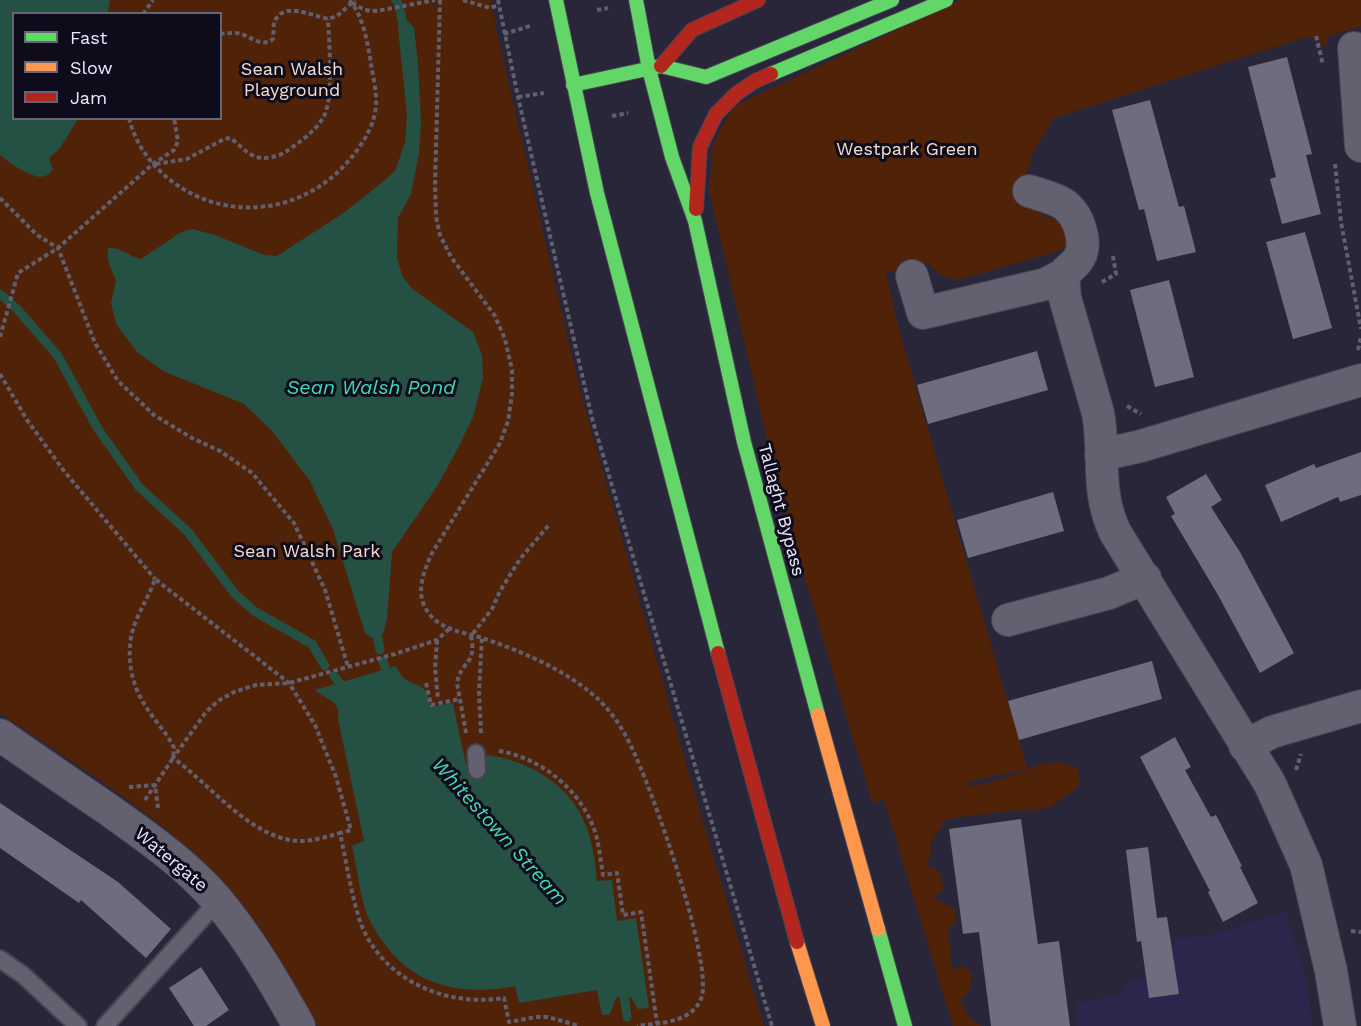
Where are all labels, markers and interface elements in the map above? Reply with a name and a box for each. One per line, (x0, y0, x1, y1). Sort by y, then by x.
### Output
legend (12, 12, 222, 120)
text: Fast (70, 27, 107, 48)
text: Slow (70, 57, 113, 78)
park label: Sean Walsh Playground (241, 59, 343, 101)
text: Jam (70, 87, 107, 108)
park label: Westpark Green (836, 139, 978, 161)
water label: Sean Walsh Pond (287, 376, 455, 400)
street label: Tallaght Bypass (753, 441, 809, 579)
park label: Sean Walsh Park (233, 541, 381, 563)
water label: Whitestown Stream (426, 753, 572, 911)
street label: Watergate (130, 823, 212, 897)

